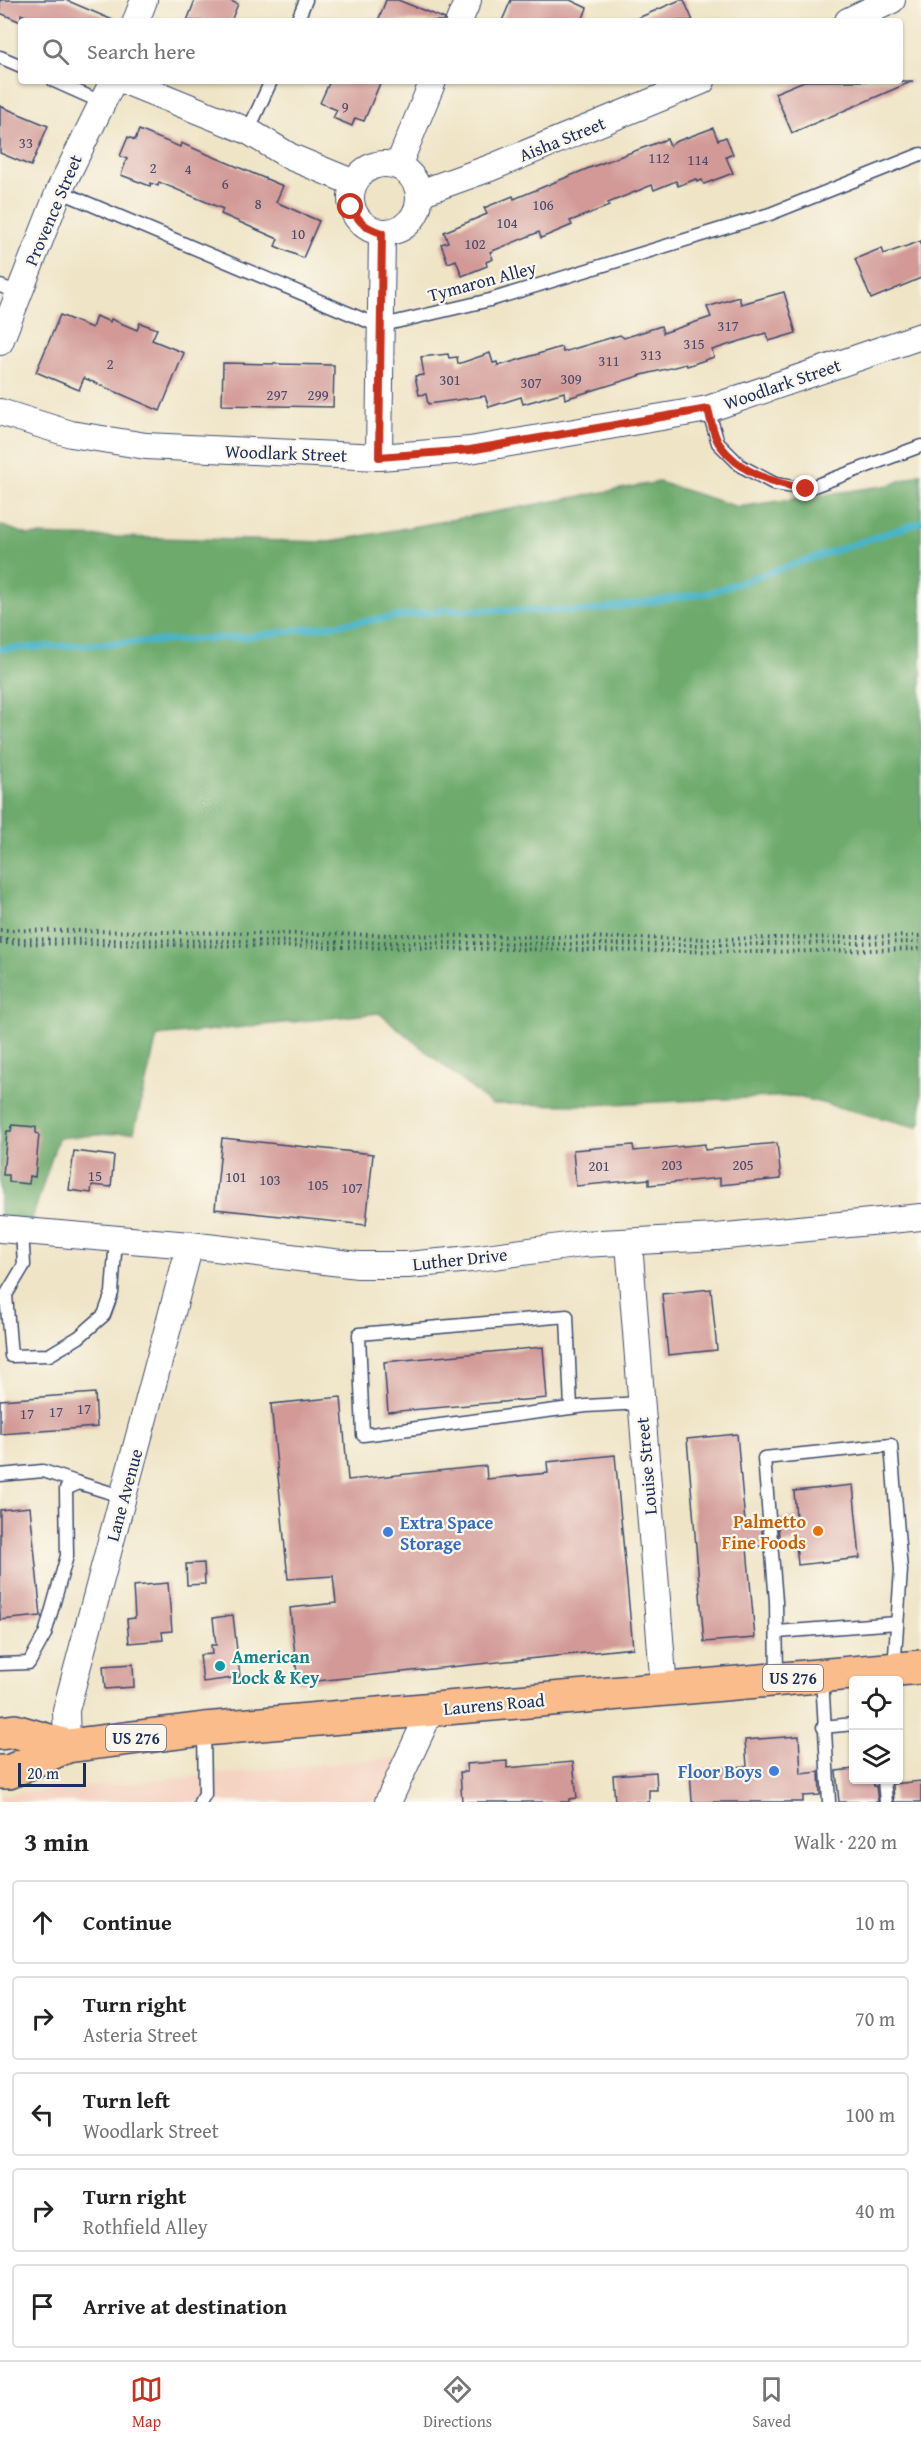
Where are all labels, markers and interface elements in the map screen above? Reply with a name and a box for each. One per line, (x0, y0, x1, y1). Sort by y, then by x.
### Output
search box (18, 18, 903, 84)
icon: search (39, 35, 72, 68)
text: Search here (87, 35, 196, 67)
house number: 9 (341, 96, 349, 117)
street label: Aisha Street (515, 109, 610, 169)
house number: 33 (19, 132, 33, 153)
house number: 112 (648, 147, 670, 168)
house number: 114 (687, 149, 709, 170)
street label: Provence Street (17, 150, 89, 270)
house number: 2 (149, 157, 157, 178)
house number: 4 (184, 158, 192, 179)
house number: 6 (221, 173, 229, 194)
house number: 8 (254, 193, 262, 214)
route start (337, 193, 363, 219)
house number: 106 (532, 194, 554, 215)
house number: 104 (496, 212, 518, 233)
house number: 10 (291, 223, 305, 244)
house number: 102 (464, 233, 486, 254)
street label: Tymaron Alley (425, 254, 539, 308)
house number: 317 (717, 315, 739, 336)
house number: 315 (683, 333, 705, 354)
house number: 313 (640, 344, 662, 365)
house number: 311 (598, 350, 620, 371)
street label: Woodlark Street (720, 351, 845, 417)
house number: 2 (106, 353, 114, 374)
house number: 309 (560, 368, 582, 389)
house number: 301 (439, 369, 461, 390)
house number: 307 (520, 372, 542, 393)
house number: 297 (266, 384, 288, 405)
house number: 299 (307, 384, 329, 405)
street label: Woodlark Street (224, 437, 348, 469)
route end (792, 475, 818, 501)
house number: 203 (661, 1154, 683, 1175)
house number: 205 (732, 1154, 754, 1175)
house number: 201 (588, 1155, 610, 1176)
house number: 15 (88, 1165, 102, 1186)
house number: 101 (225, 1166, 247, 1187)
house number: 103 (259, 1169, 281, 1190)
house number: 105 (307, 1174, 329, 1195)
house number: 107 (341, 1177, 363, 1198)
street label: Luther Drive (411, 1241, 509, 1277)
house number: 17 (77, 1398, 91, 1419)
house number: 17 (49, 1401, 63, 1422)
house number: 17 (20, 1403, 34, 1424)
street label: Louise Street (628, 1415, 664, 1516)
street label: Lane Avenue (99, 1446, 149, 1544)
place label: Palmetto Fine Foods (722, 1508, 806, 1556)
place label: Extra Space Storage (400, 1509, 493, 1557)
marker: Palmetto Fine Foods (811, 1524, 825, 1538)
marker: Extra Space Storage (381, 1525, 395, 1539)
place label: American Lock & Key (232, 1643, 320, 1691)
marker: American Lock & Key (213, 1659, 227, 1673)
road number: US 276 (763, 1665, 823, 1691)
map controls (849, 1676, 903, 1784)
button: locate (849, 1676, 903, 1730)
street label: Laurens Road (442, 1686, 546, 1722)
road number: US 276 (106, 1725, 166, 1751)
button: layers (849, 1730, 903, 1784)
place label: Floor Boys (678, 1758, 762, 1785)
scale bar (18, 1760, 86, 1788)
text: 20 m (27, 1761, 59, 1785)
marker: Floor Boys (767, 1764, 781, 1778)
text: 3 min (24, 1822, 89, 1861)
text: Walk · 220 m (794, 1827, 897, 1856)
icon: ahead (26, 1906, 59, 1939)
text: Continue (83, 1906, 172, 1938)
text: 10 m (855, 1908, 895, 1937)
text: Turn right (83, 1988, 186, 2020)
icon: right (26, 2002, 59, 2035)
text: 70 m (855, 2004, 895, 2033)
text: Asteria Street (83, 2020, 198, 2049)
text: Turn left (83, 2084, 170, 2116)
icon: left (26, 2098, 59, 2131)
text: 100 m (845, 2100, 895, 2129)
text: Woodlark Street (83, 2116, 219, 2145)
text: Turn right (83, 2180, 186, 2212)
icon: right (26, 2194, 59, 2227)
text: 40 m (855, 2196, 895, 2225)
text: Rothfield Alley (83, 2212, 208, 2241)
icon: arrive (26, 2290, 59, 2323)
text: Arrive at destination (83, 2290, 287, 2322)
tab: Map (130, 2373, 163, 2433)
tab: Directions (423, 2373, 492, 2433)
tab: Saved (752, 2373, 791, 2433)

